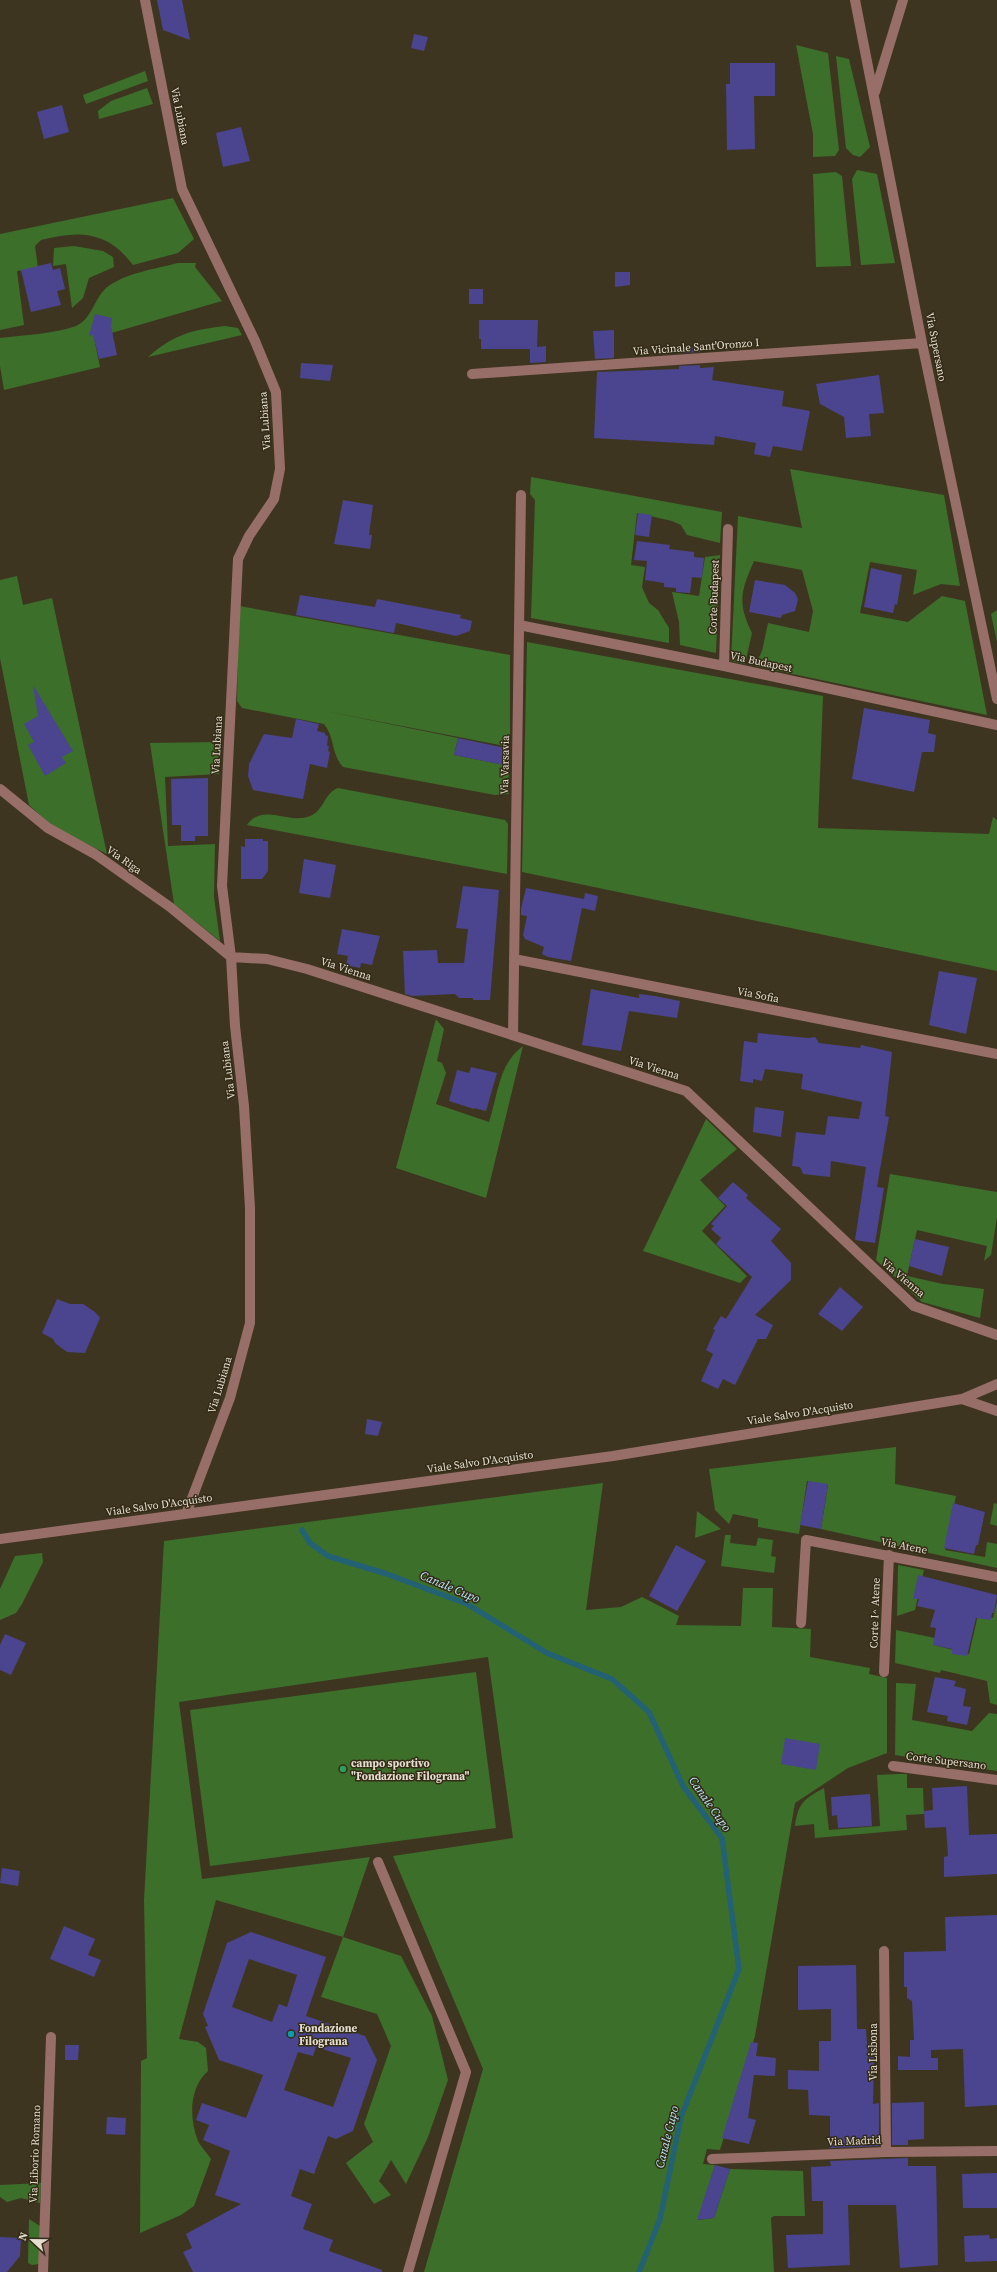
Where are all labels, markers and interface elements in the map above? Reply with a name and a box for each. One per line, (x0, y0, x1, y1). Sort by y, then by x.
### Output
street label: Via Lubiana (167, 86, 193, 147)
street label: Via Supersano (922, 311, 950, 383)
street label: Via Vicinale Sant'Oronzo I (632, 335, 760, 359)
street label: Via Lubiana (255, 391, 275, 451)
street label: Corte Budapest (705, 559, 723, 634)
street label: Via Budapest (728, 648, 794, 676)
street label: Via Lubiana (208, 715, 226, 775)
street label: Via Varsavia (497, 735, 513, 795)
street label: Via Riga (103, 842, 145, 878)
street label: Via Vienna (318, 954, 374, 984)
street label: Via Sofia (736, 984, 781, 1006)
street label: Via Lubiana (217, 1040, 239, 1100)
street label: Via Vienna (626, 1053, 682, 1083)
street label: Via Vienna (878, 1255, 928, 1301)
street label: Via Lubiana (204, 1354, 236, 1415)
street label: Viale Salvo D'Acquisto (746, 1397, 854, 1429)
street label: Viale Salvo D'Acquisto (426, 1447, 534, 1477)
street label: Viale Salvo D'Acquisto (105, 1490, 213, 1520)
street label: Via Atene (879, 1534, 929, 1558)
water label: Canale Cupo (418, 1567, 482, 1607)
street label: Corte I^ Atene (866, 1577, 884, 1649)
street label: Corte Supersano (905, 1749, 987, 1773)
place label: campo sportivo "Fondazione Filograna" (351, 1756, 469, 1784)
marker: campo sportivo "Fondazione Filograna" (338, 1764, 348, 1774)
water label: Canale Cupo (685, 1773, 735, 1835)
place label: Fondazione Filograna (299, 2021, 358, 2049)
street label: Via Lisbona (866, 2023, 881, 2081)
marker: Fondazione Filograna (286, 2029, 296, 2039)
water label: Canale Cupo (652, 2104, 682, 2170)
street label: Via Liborio Romano (26, 2105, 44, 2203)
street label: Via Madrid (827, 2133, 882, 2149)
north arrow (12, 2220, 52, 2260)
text: N (15, 2230, 32, 2243)

